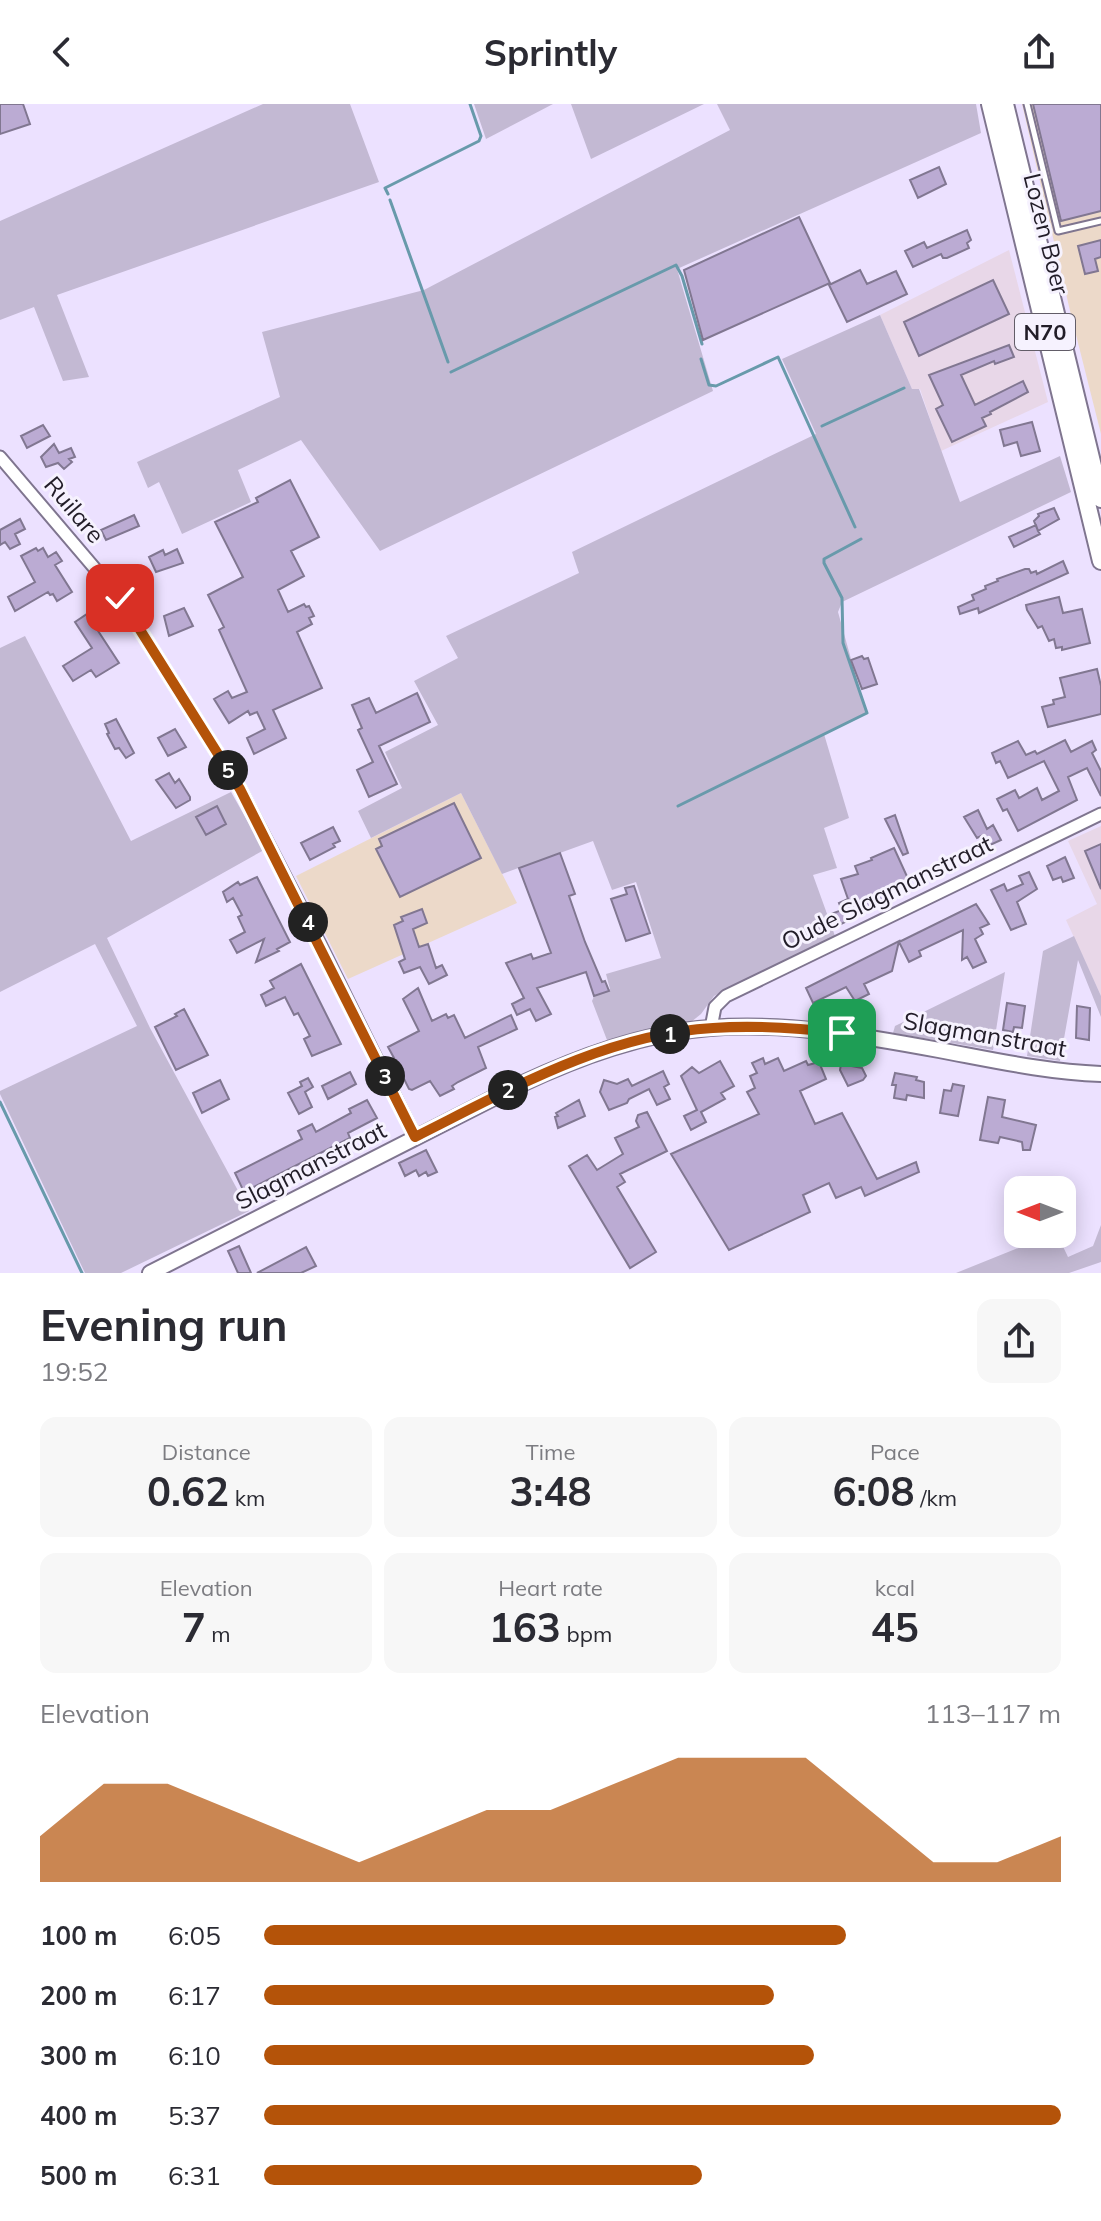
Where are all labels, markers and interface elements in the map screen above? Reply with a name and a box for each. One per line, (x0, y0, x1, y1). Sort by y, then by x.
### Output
icon: back (40, 30, 84, 74)
text: Sprintly (484, 30, 617, 75)
icon: share (1017, 30, 1061, 74)
street label: Lozen Boer (1017, 170, 1077, 298)
road number: N70 (1015, 314, 1075, 350)
street label: Ruilare (38, 470, 111, 549)
pin (86, 564, 154, 632)
icon: check (98, 576, 142, 620)
pin: 5 (208, 750, 248, 790)
text: 5 (221, 756, 235, 784)
street label: Oude Slagmanstraat (776, 828, 997, 956)
pin: 4 (288, 902, 328, 942)
text: 4 (301, 908, 315, 936)
pin (808, 999, 876, 1067)
street label: Slagmanstraat (901, 1005, 1069, 1063)
icon: arrive (820, 1011, 864, 1055)
pin: 1 (650, 1014, 690, 1054)
text: 1 (663, 1020, 677, 1048)
pin: 3 (365, 1056, 405, 1096)
text: 3 (378, 1062, 392, 1090)
pin: 2 (488, 1070, 528, 1110)
text: 2 (501, 1076, 515, 1104)
street label: Slagmanstraat (230, 1114, 391, 1216)
north arrow (1004, 1176, 1076, 1248)
map controls (1004, 1176, 1076, 1248)
text: Evening run (40, 1297, 287, 1352)
button: share (977, 1299, 1061, 1383)
text: 19:52 (40, 1355, 108, 1388)
text: Distance (162, 1438, 251, 1466)
text: Time (526, 1438, 575, 1466)
text: Pace (870, 1438, 920, 1466)
text: 0.62 (147, 1466, 229, 1516)
text: 3:48 (510, 1466, 591, 1516)
text: 6:08 (833, 1466, 914, 1516)
text: km (229, 1484, 265, 1512)
text: /km (914, 1484, 957, 1512)
text: Elevation (160, 1574, 253, 1602)
text: Heart rate (498, 1574, 603, 1602)
text: kcal (875, 1574, 915, 1602)
text: 7 (182, 1602, 206, 1652)
text: 163 (489, 1602, 561, 1652)
text: 45 (871, 1602, 919, 1652)
text: m (206, 1620, 231, 1648)
text: bpm (561, 1620, 612, 1648)
text: Elevation (40, 1697, 150, 1730)
text: 113–117 m (925, 1697, 1061, 1730)
text: 100 m (40, 1919, 117, 1952)
text: 6:05 (168, 1919, 221, 1952)
text: 200 m (40, 1979, 117, 2012)
text: 6:17 (168, 1979, 221, 2012)
text: 300 m (40, 2039, 117, 2072)
text: 6:10 (168, 2039, 221, 2072)
text: 400 m (40, 2099, 117, 2132)
text: 5:37 (168, 2099, 221, 2132)
text: 500 m (40, 2159, 117, 2192)
text: 6:31 (168, 2159, 221, 2192)

